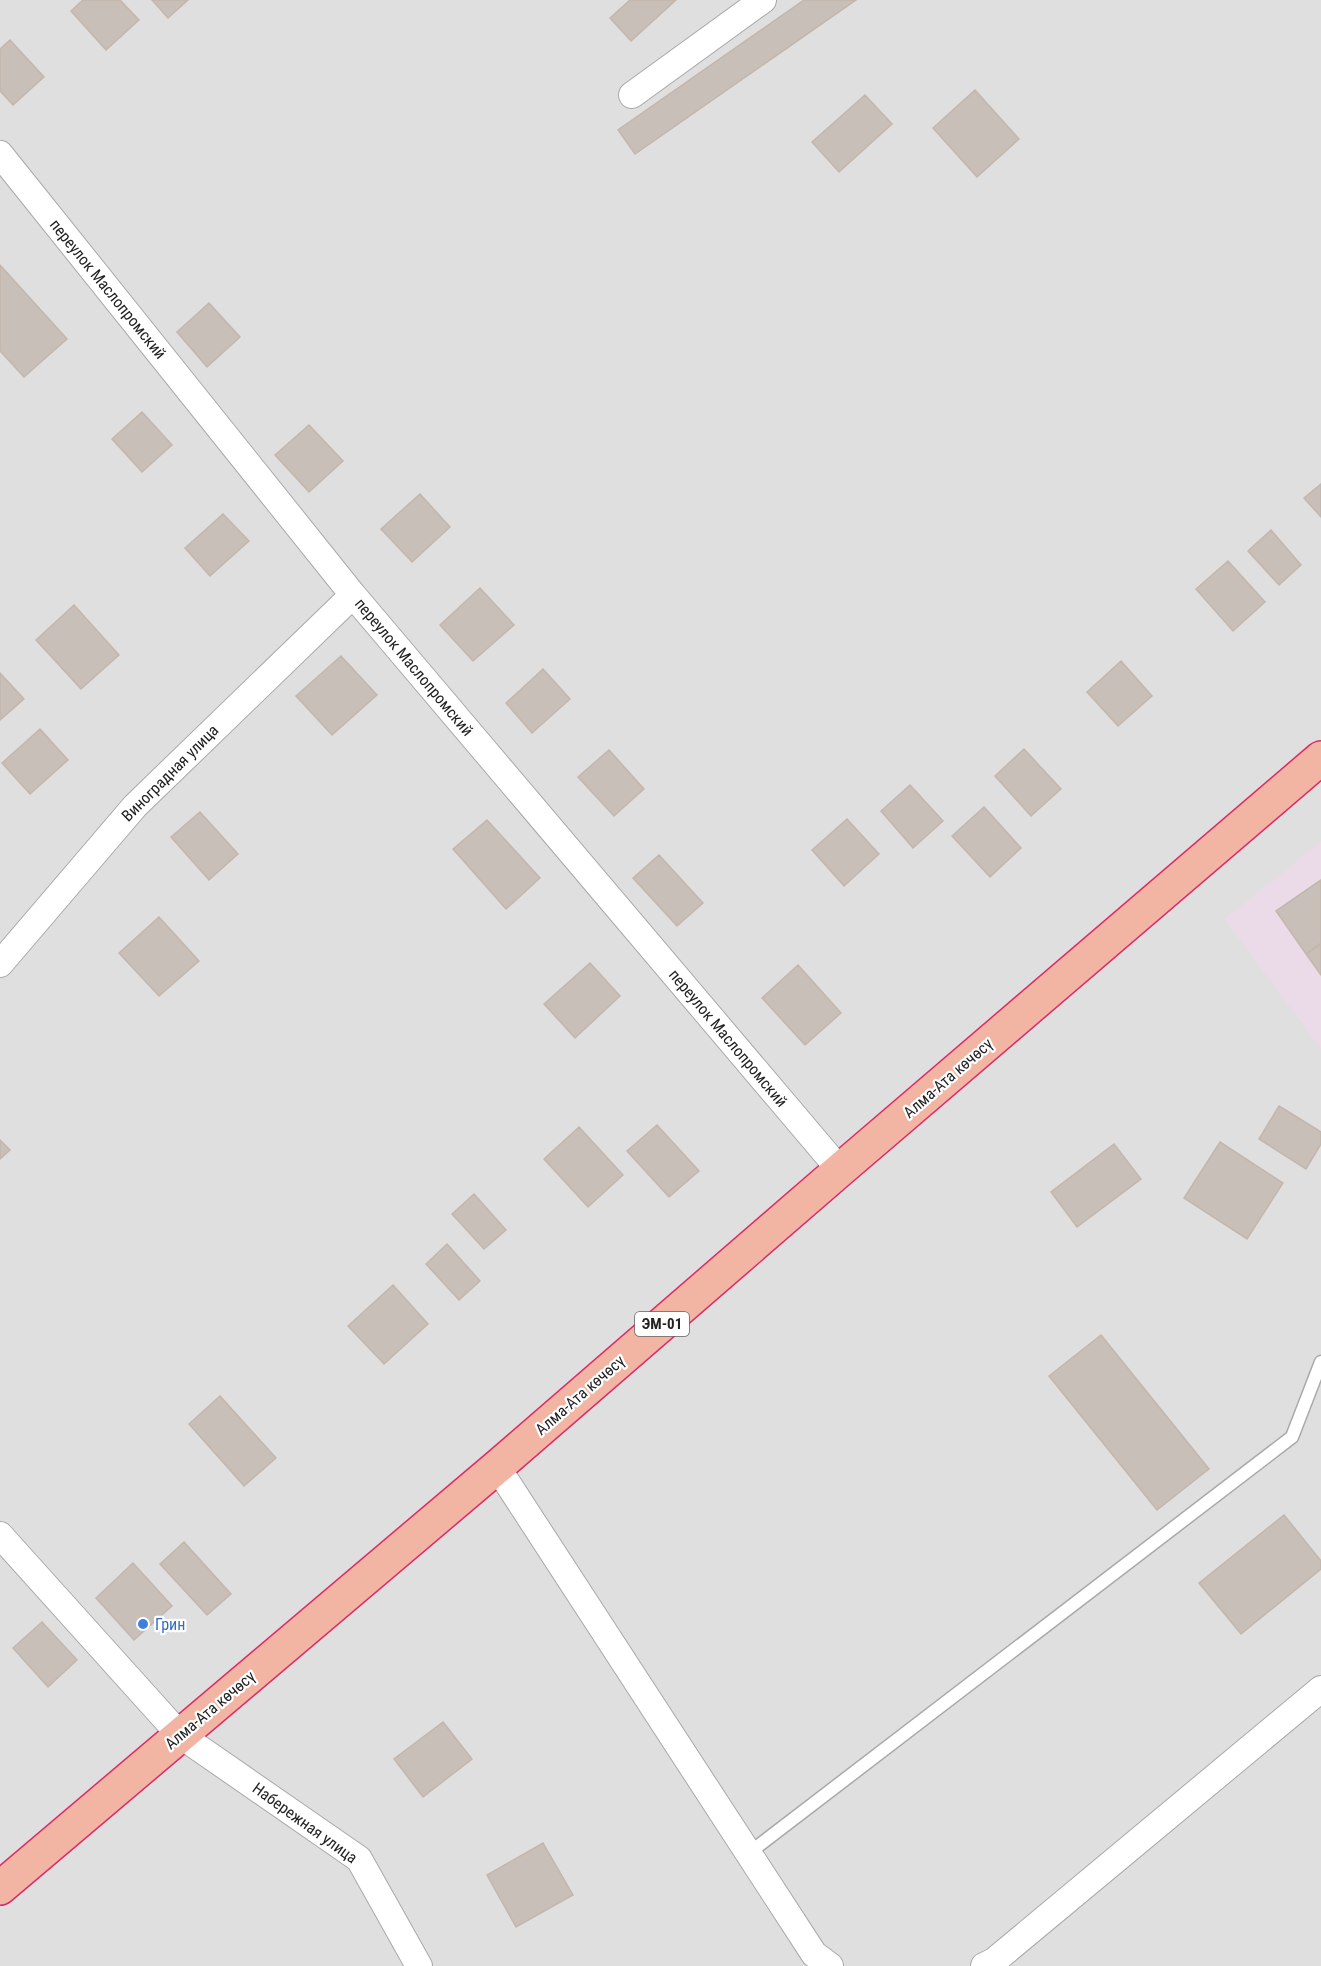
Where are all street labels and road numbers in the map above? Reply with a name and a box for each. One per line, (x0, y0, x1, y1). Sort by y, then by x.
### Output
street label: переулок Маслопромский (46, 215, 170, 363)
street label: переулок Маслопромский (351, 594, 477, 740)
street label: Виноградная улица (118, 721, 222, 825)
street label: переулок Маслопромский (665, 965, 791, 1111)
street label: Алма-Ата көчөсү (900, 1034, 996, 1122)
road number: ЭМ-01 (635, 1312, 689, 1336)
street label: Алма-Ата көчөсү (532, 1351, 628, 1439)
street label: Алма-Ата көчөсү (161, 1667, 259, 1753)
street label: Набережная улица (249, 1779, 361, 1867)

